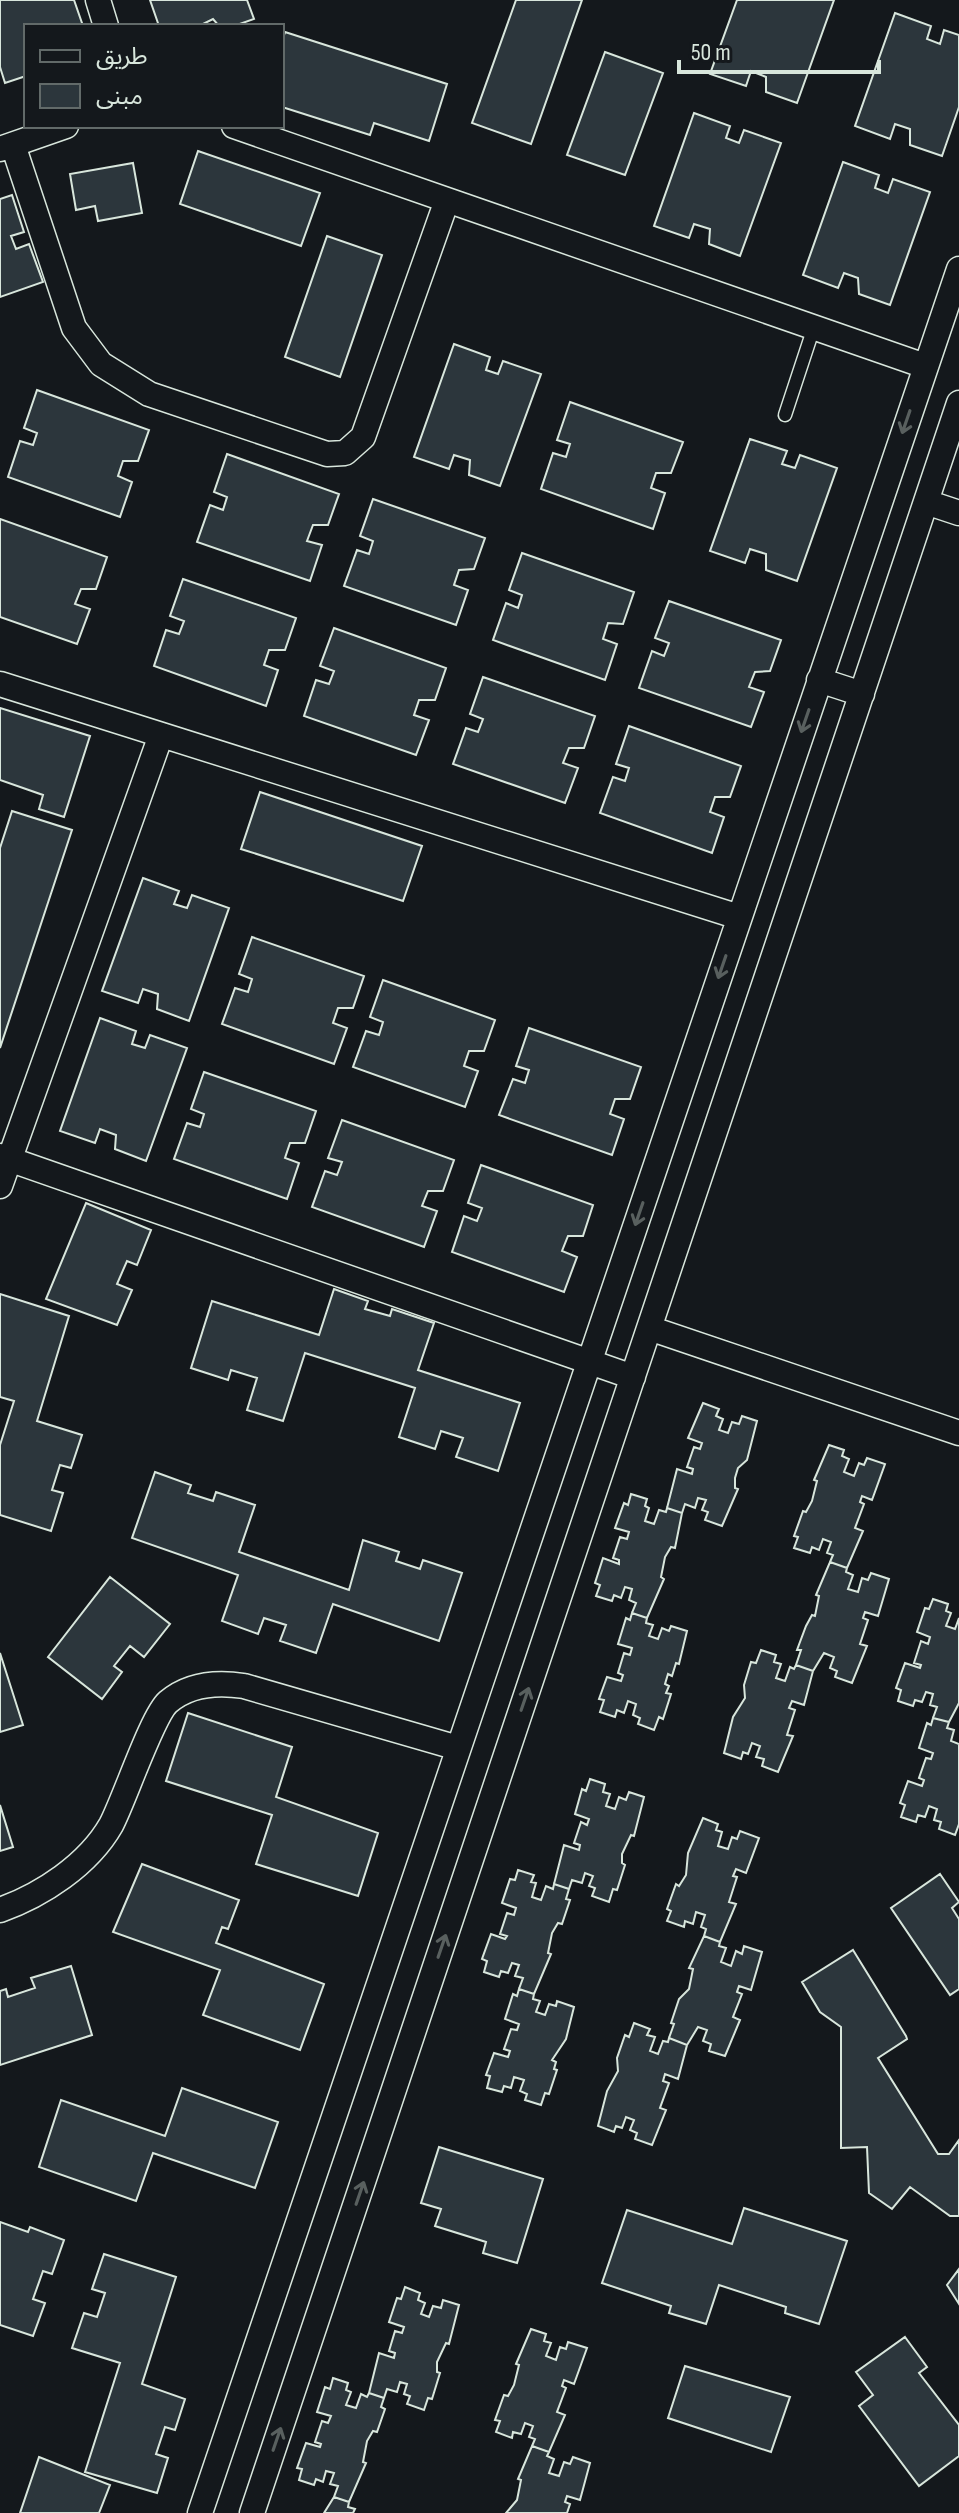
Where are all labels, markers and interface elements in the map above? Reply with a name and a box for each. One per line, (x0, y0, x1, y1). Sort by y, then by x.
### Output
legend (24, 24, 284, 128)
scale bar (679, 24, 879, 74)
text: 50 m (691, 38, 731, 67)
text: طريق (96, 42, 148, 71)
text: مبنى (96, 82, 143, 111)
one-way arrow (898, 409, 913, 434)
one-way arrow (797, 708, 812, 733)
one-way arrow (713, 955, 728, 980)
one-way arrow (630, 1201, 645, 1226)
one-way arrow (518, 1687, 533, 1712)
one-way arrow (436, 1934, 451, 1959)
one-way arrow (353, 2180, 368, 2205)
one-way arrow (271, 2427, 286, 2452)

